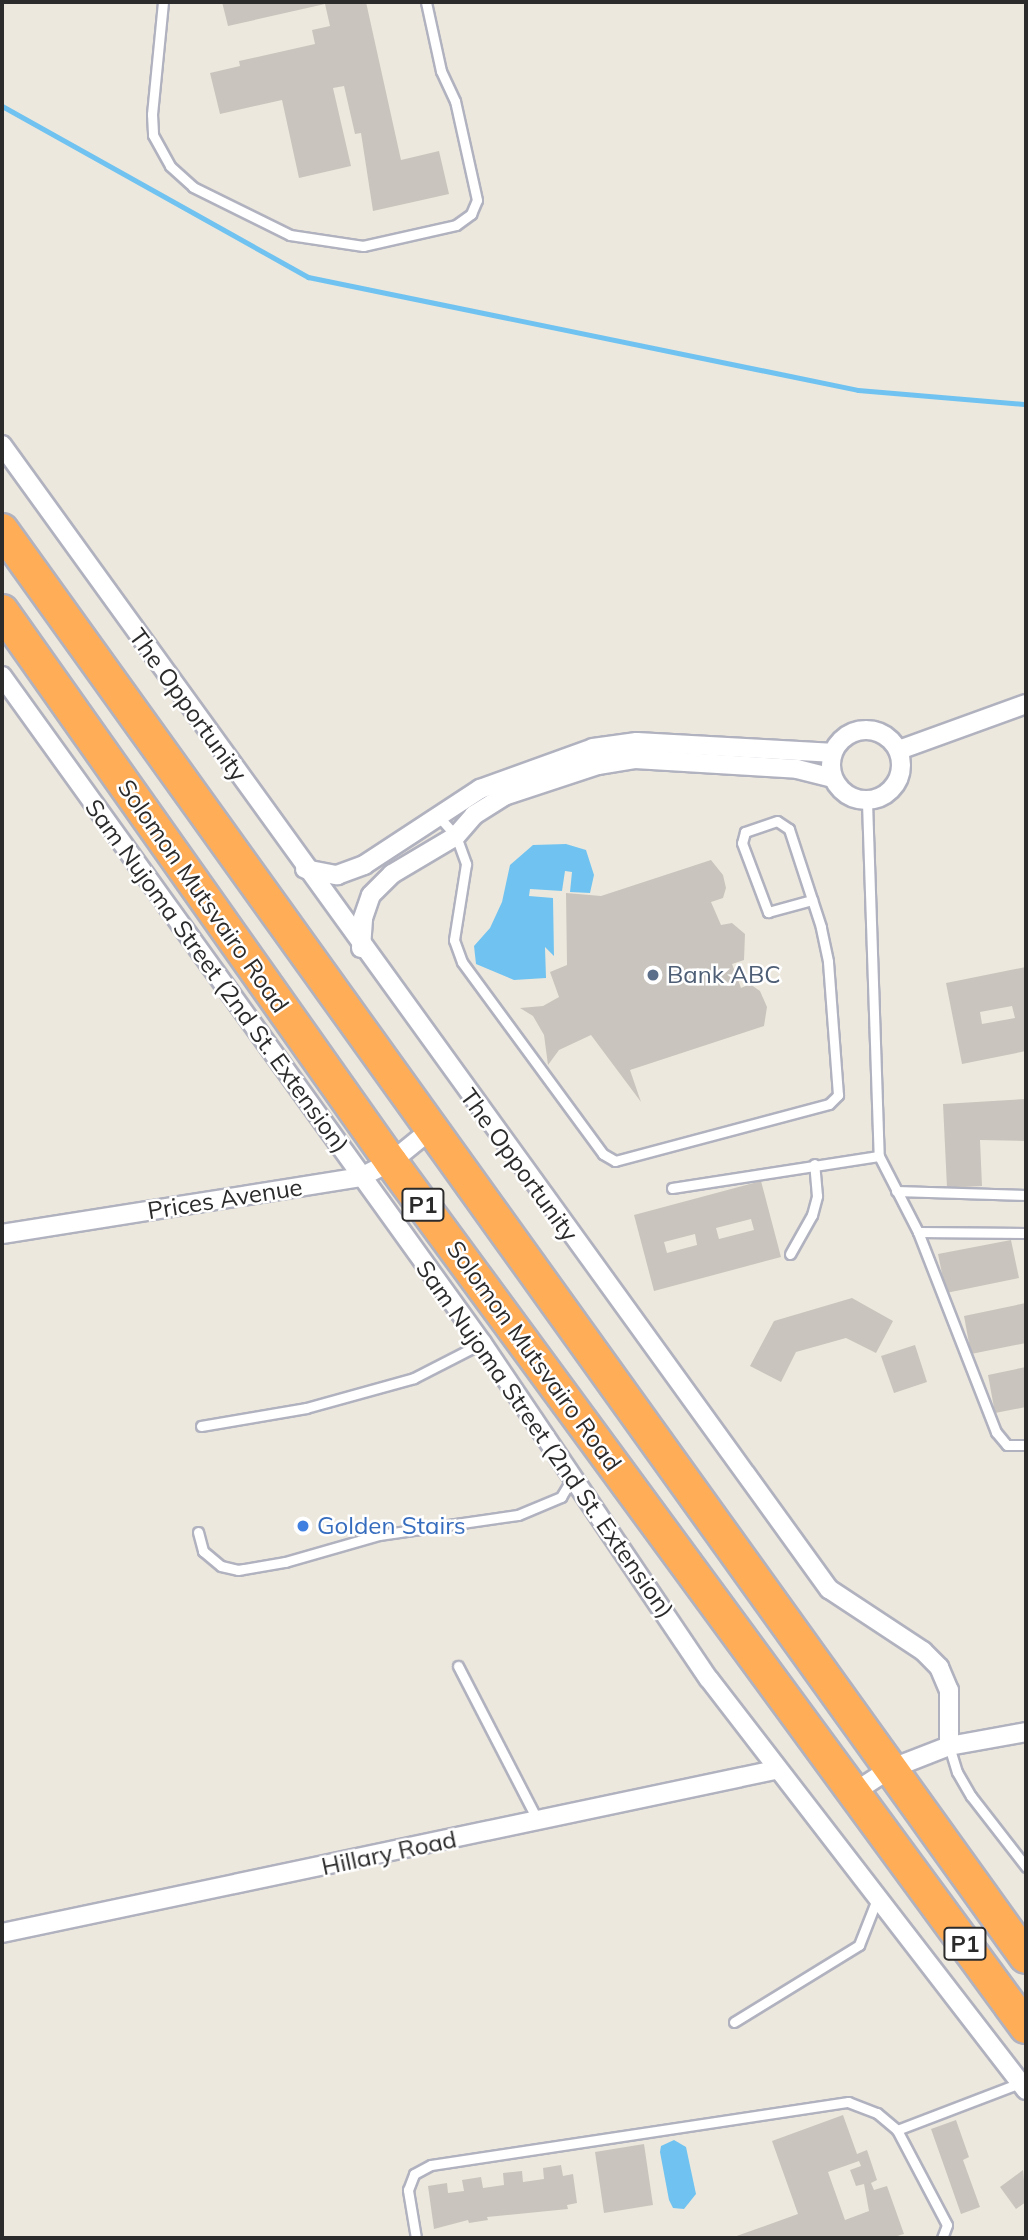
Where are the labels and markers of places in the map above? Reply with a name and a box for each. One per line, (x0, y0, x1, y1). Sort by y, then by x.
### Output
place label: Bank ABC (667, 961, 781, 989)
marker: Bank ABC (645, 967, 661, 983)
place label: Golden Stairs (317, 1512, 466, 1540)
marker: Golden Stairs (295, 1518, 311, 1534)

